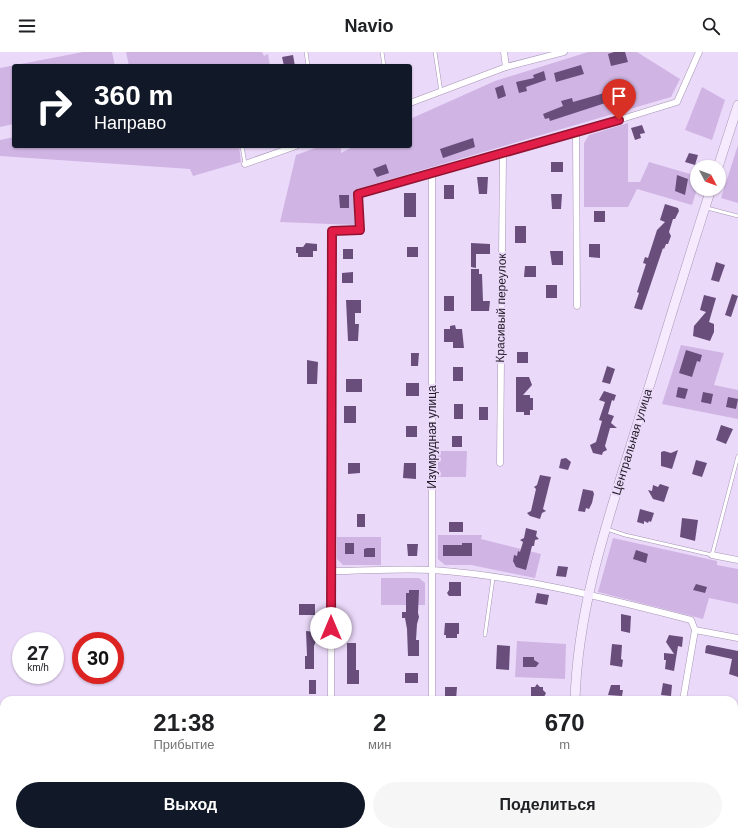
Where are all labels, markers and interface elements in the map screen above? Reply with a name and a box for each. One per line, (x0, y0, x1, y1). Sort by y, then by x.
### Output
icon: menu (16, 15, 38, 37)
icon: search (700, 15, 722, 37)
text: Navio (344, 16, 394, 36)
pin (602, 79, 636, 120)
icon: right (28, 80, 80, 132)
text: 360 m (94, 80, 173, 111)
icon: arrive (608, 85, 630, 107)
text: Направо (94, 113, 166, 133)
north arrow (690, 160, 726, 196)
map controls (690, 160, 726, 196)
street label: Красивый переулок (493, 253, 509, 363)
street label: Изумрудная улица (425, 385, 439, 489)
street label: Центральная улица (609, 387, 655, 497)
position arrow (310, 607, 352, 649)
speed limit sign: 30 (72, 632, 124, 684)
text: 27 (27, 642, 49, 664)
text: km/h (27, 662, 49, 673)
text: 21:38 (153, 709, 215, 736)
text: 2 (373, 709, 386, 736)
text: 670 (545, 709, 585, 736)
text: Прибытие (153, 737, 215, 752)
text: мин (368, 737, 391, 752)
text: m (559, 737, 570, 752)
button: Выход (16, 782, 365, 828)
button: Поделиться (373, 782, 722, 828)

